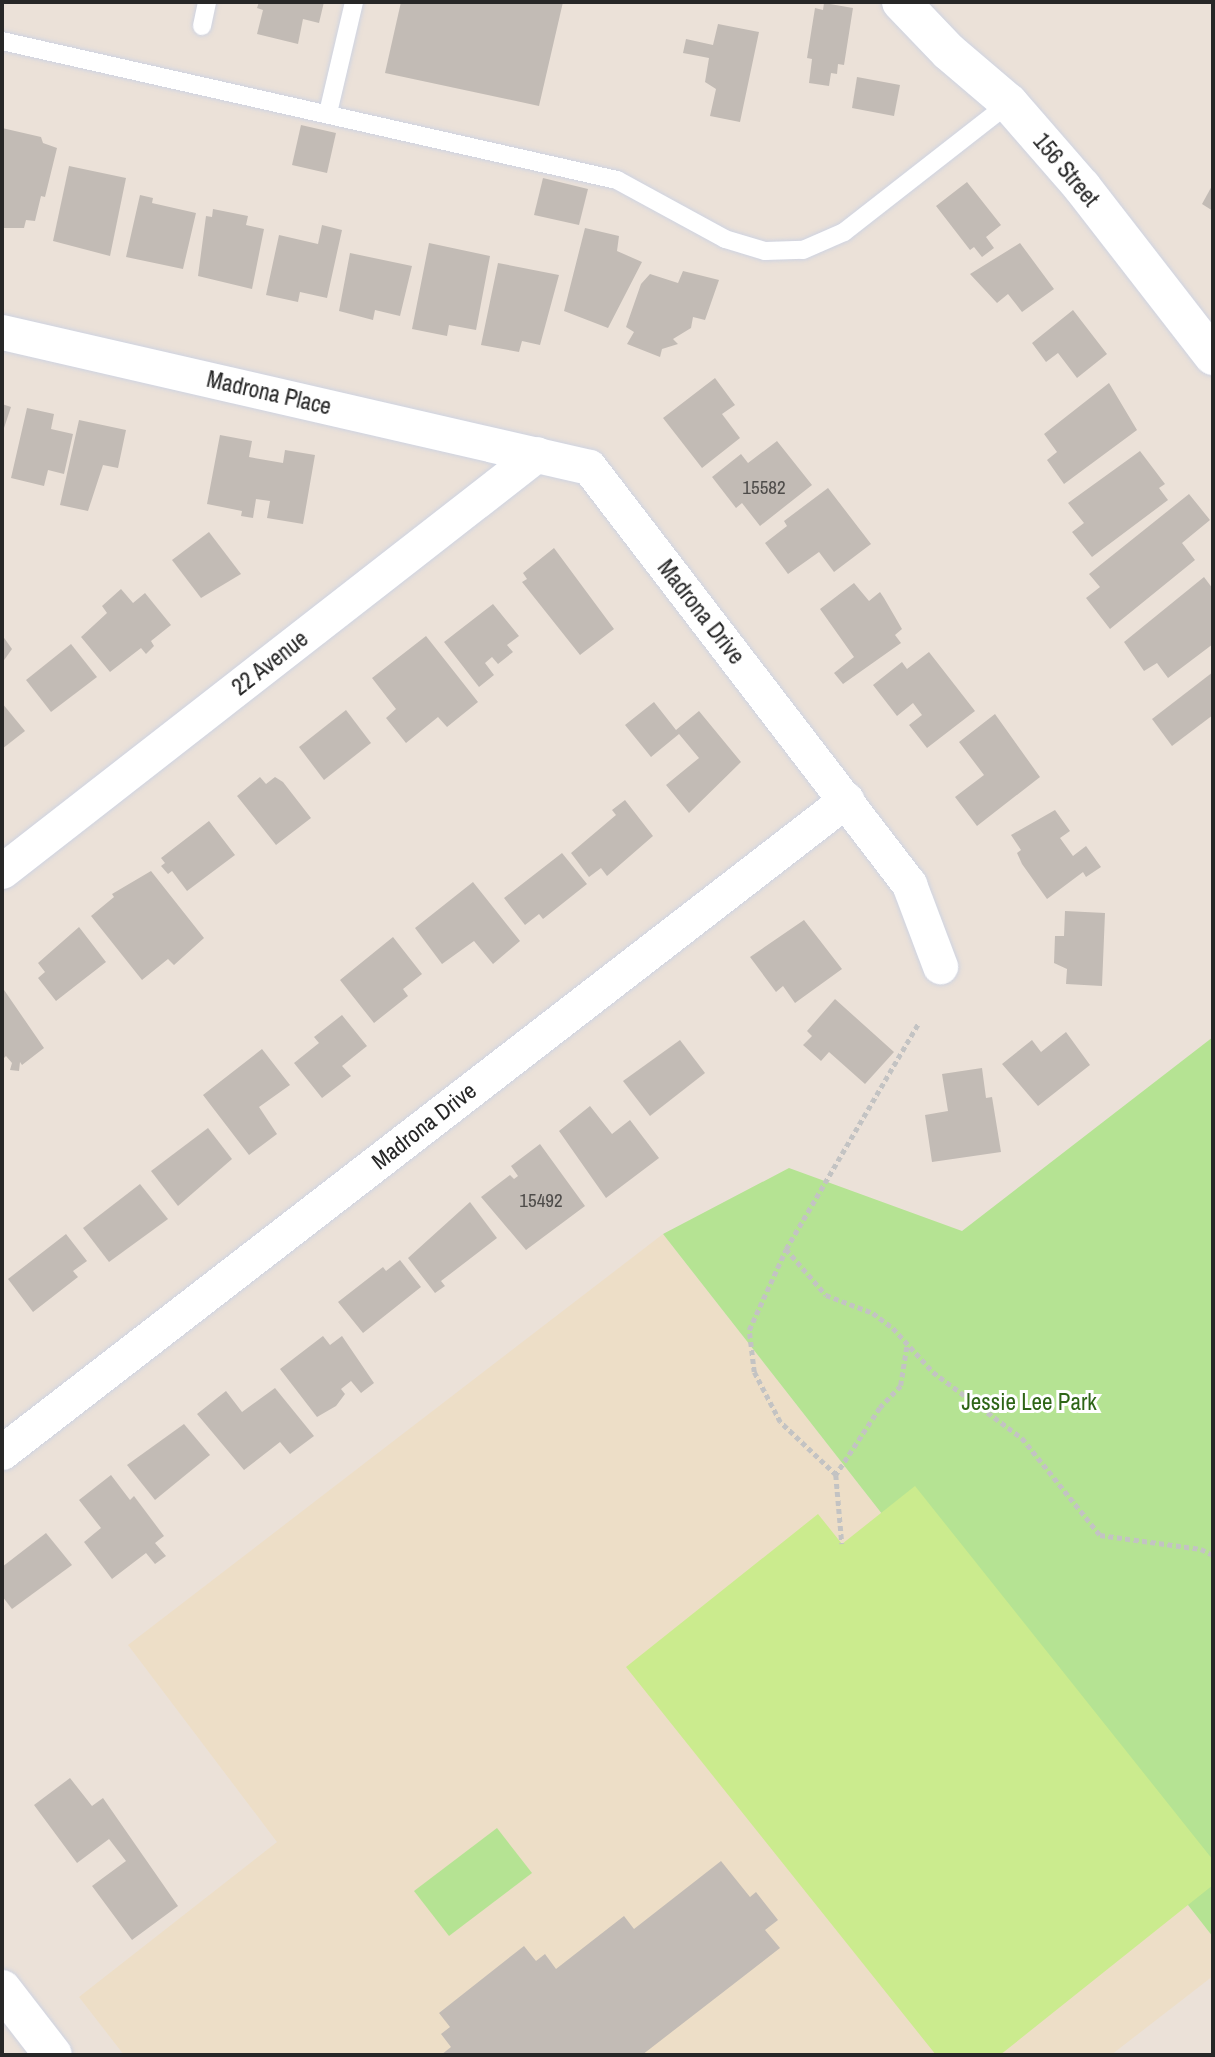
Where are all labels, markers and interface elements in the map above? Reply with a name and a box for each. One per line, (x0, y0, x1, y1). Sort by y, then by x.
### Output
street label: 156 Street (1027, 128, 1105, 212)
street label: Madrona Place (204, 365, 334, 421)
house number: 15582 (742, 477, 786, 499)
street label: Madrona Drive (652, 554, 750, 670)
street label: 22 Avenue (226, 624, 314, 702)
street label: Madrona Drive (366, 1077, 482, 1175)
house number: 15492 (519, 1190, 563, 1212)
park label: Jessie Lee Park (961, 1388, 1097, 1416)

